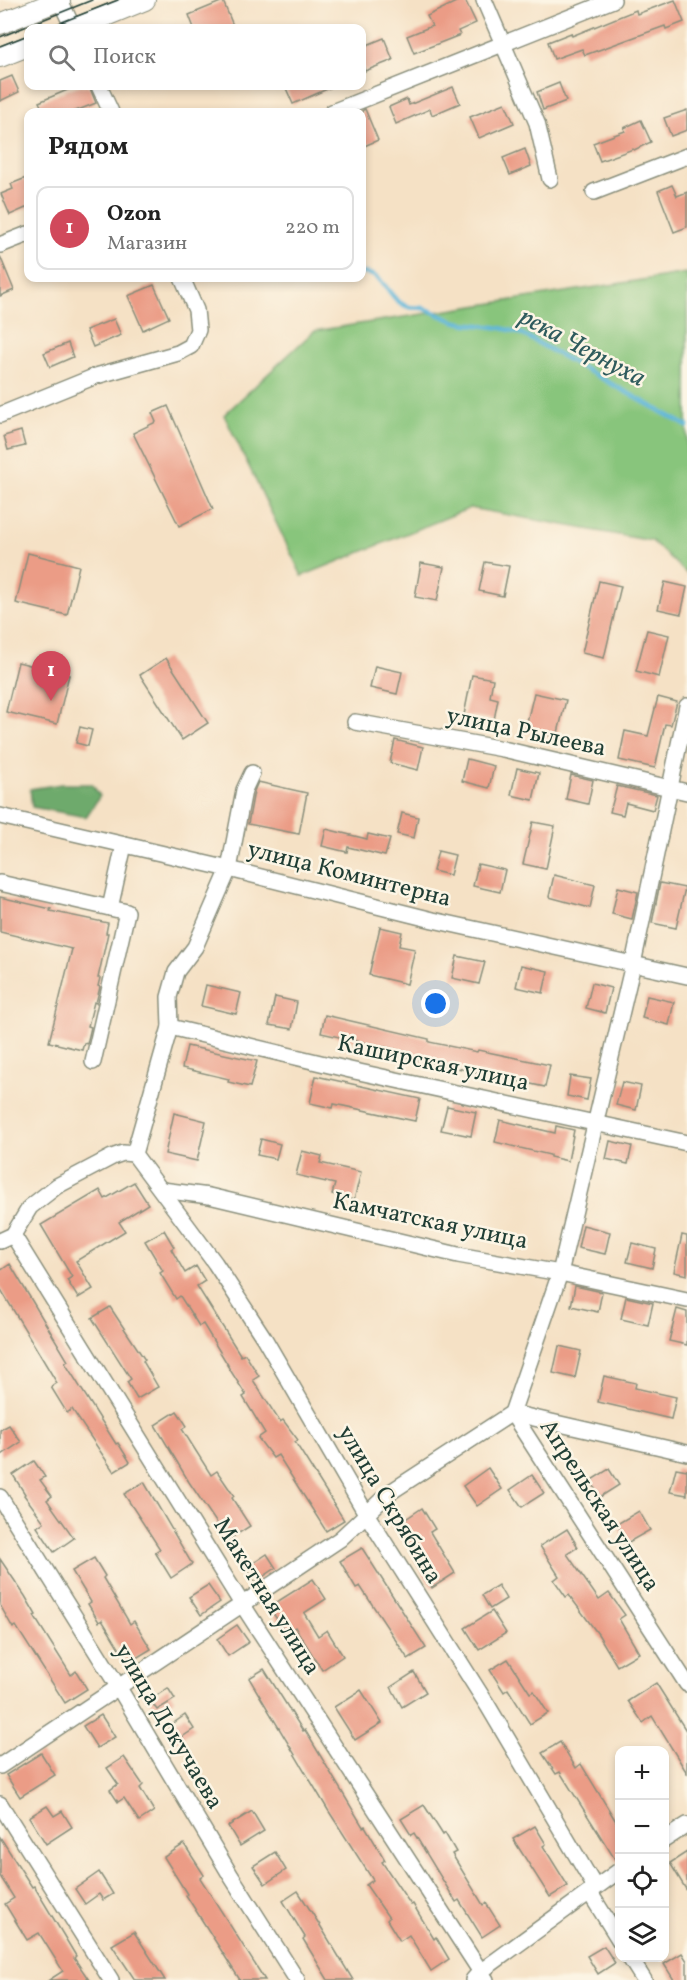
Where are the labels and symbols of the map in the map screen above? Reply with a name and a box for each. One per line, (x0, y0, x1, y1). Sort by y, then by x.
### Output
water label: река Чернуха (512, 300, 652, 396)
pin: 1 (32, 652, 70, 701)
street label: улица Рылеева (443, 699, 609, 767)
street label: улица Коминтерна (244, 833, 454, 917)
your location (421, 989, 450, 1018)
street label: Каширская улица (334, 1027, 532, 1101)
street label: Камчатская улица (329, 1185, 531, 1259)
street label: Апрельская улица (530, 1413, 668, 1599)
street label: улица Скрябина (328, 1419, 450, 1591)
street label: Макетная улица (204, 1512, 328, 1682)
street label: улица Докучаева (105, 1638, 231, 1816)

